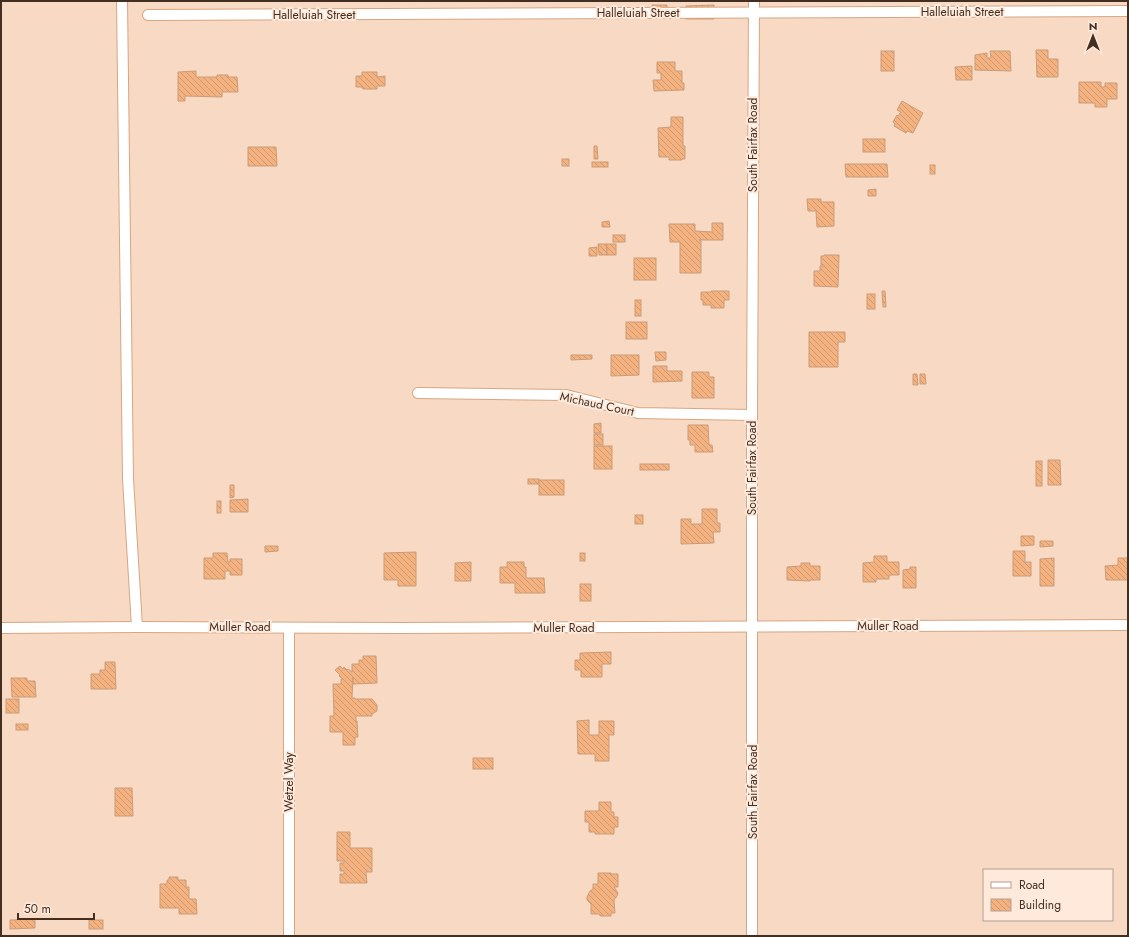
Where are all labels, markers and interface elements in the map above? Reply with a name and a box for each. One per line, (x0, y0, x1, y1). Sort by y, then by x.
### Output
street label: Halleluiah Street (921, 3, 1003, 21)
street label: Halleluiah Street (597, 4, 679, 22)
street label: Halleluiah Street (273, 6, 355, 24)
north arrow (1073, 16, 1113, 56)
text: N (1089, 18, 1097, 34)
street label: South Fairfax Road (744, 98, 762, 192)
street label: Michaud Court (558, 387, 636, 421)
street label: South Fairfax Road (743, 421, 761, 515)
street label: Muller Road (857, 617, 919, 635)
street label: Muller Road (209, 618, 271, 636)
street label: Muller Road (533, 619, 595, 637)
street label: South Fairfax Road (744, 745, 762, 839)
street label: Wetzel Way (280, 752, 298, 812)
legend (983, 869, 1113, 921)
text: Road (1019, 876, 1045, 894)
scale bar (18, 895, 94, 921)
text: Building (1019, 896, 1061, 914)
text: 50 m (24, 900, 51, 918)

